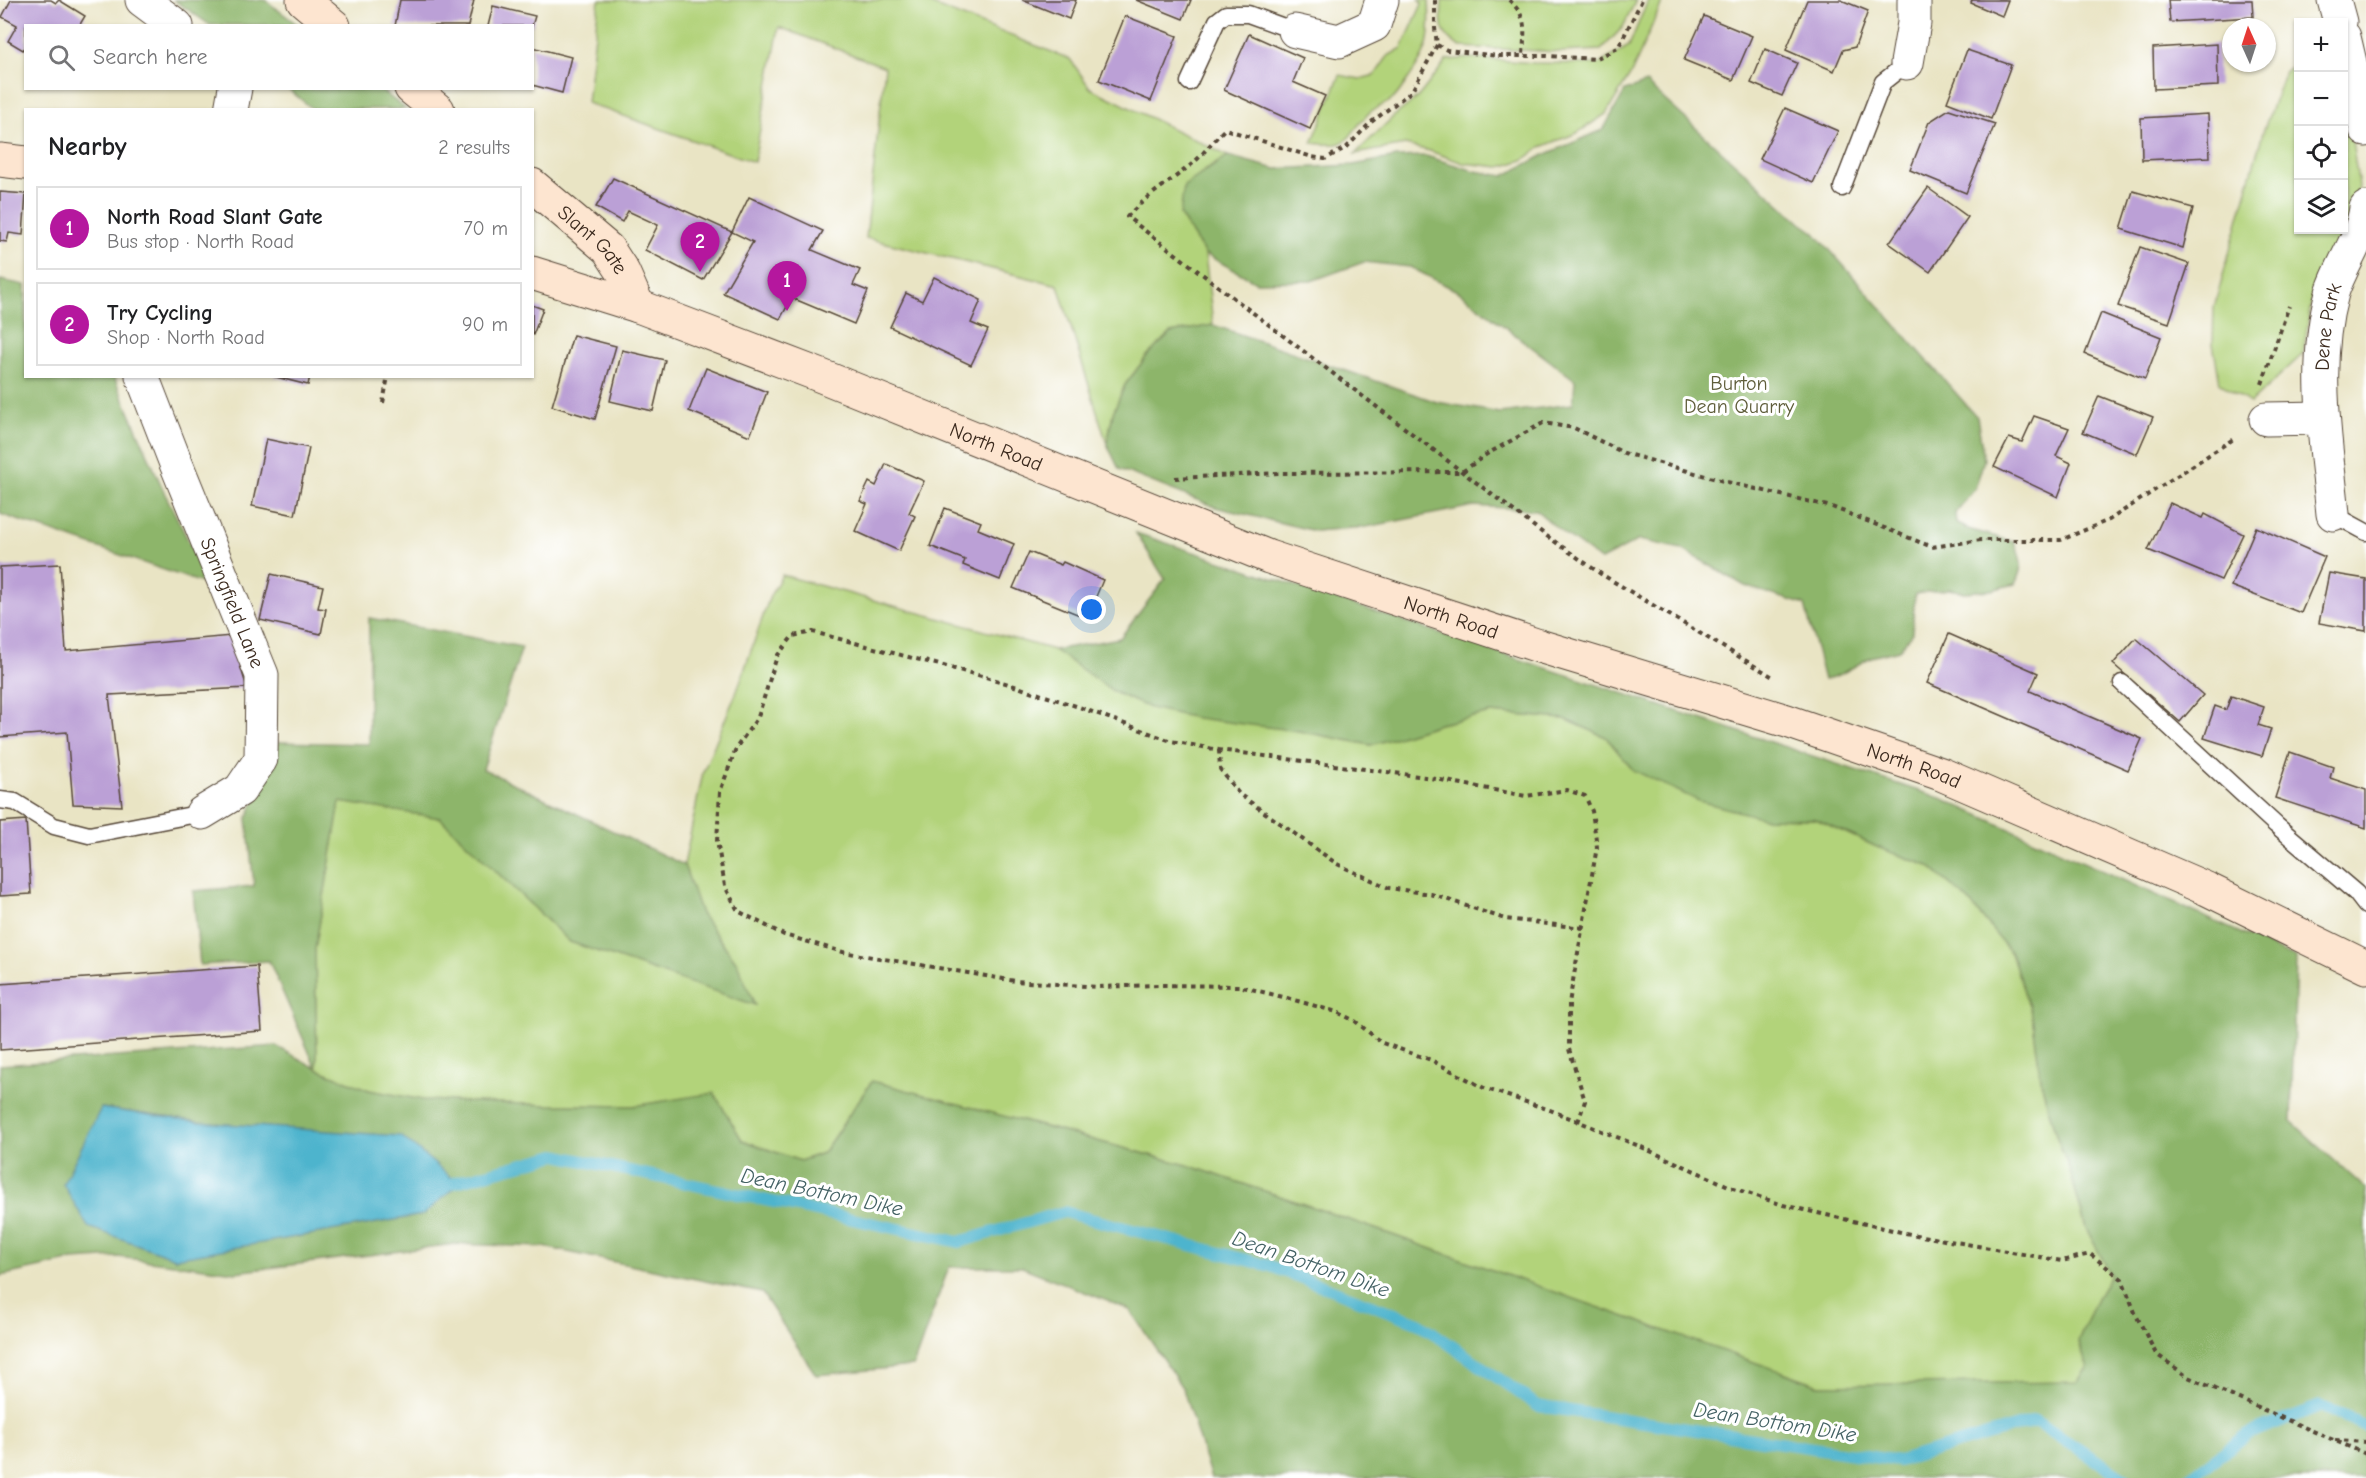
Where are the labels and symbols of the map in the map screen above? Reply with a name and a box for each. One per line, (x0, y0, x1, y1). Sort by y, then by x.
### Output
north arrow (2222, 18, 2276, 72)
street label: Slant Gate (553, 201, 632, 278)
pin: 2 (680, 222, 720, 272)
pin: 1 (768, 262, 806, 311)
street label: Dene Park (2311, 280, 2347, 371)
park label: Burton Dean Quarry (1684, 372, 1794, 418)
street label: North Road (946, 418, 1046, 476)
street label: Springfield Lane (195, 534, 269, 671)
street label: North Road (1401, 591, 1501, 644)
your location (1077, 595, 1106, 624)
street label: North Road (1864, 738, 1964, 793)
water label: Dean Bottom Dike (739, 1163, 905, 1221)
water label: Dean Bottom Dike (1229, 1226, 1393, 1302)
water label: Dean Bottom Dike (1692, 1397, 1859, 1447)

